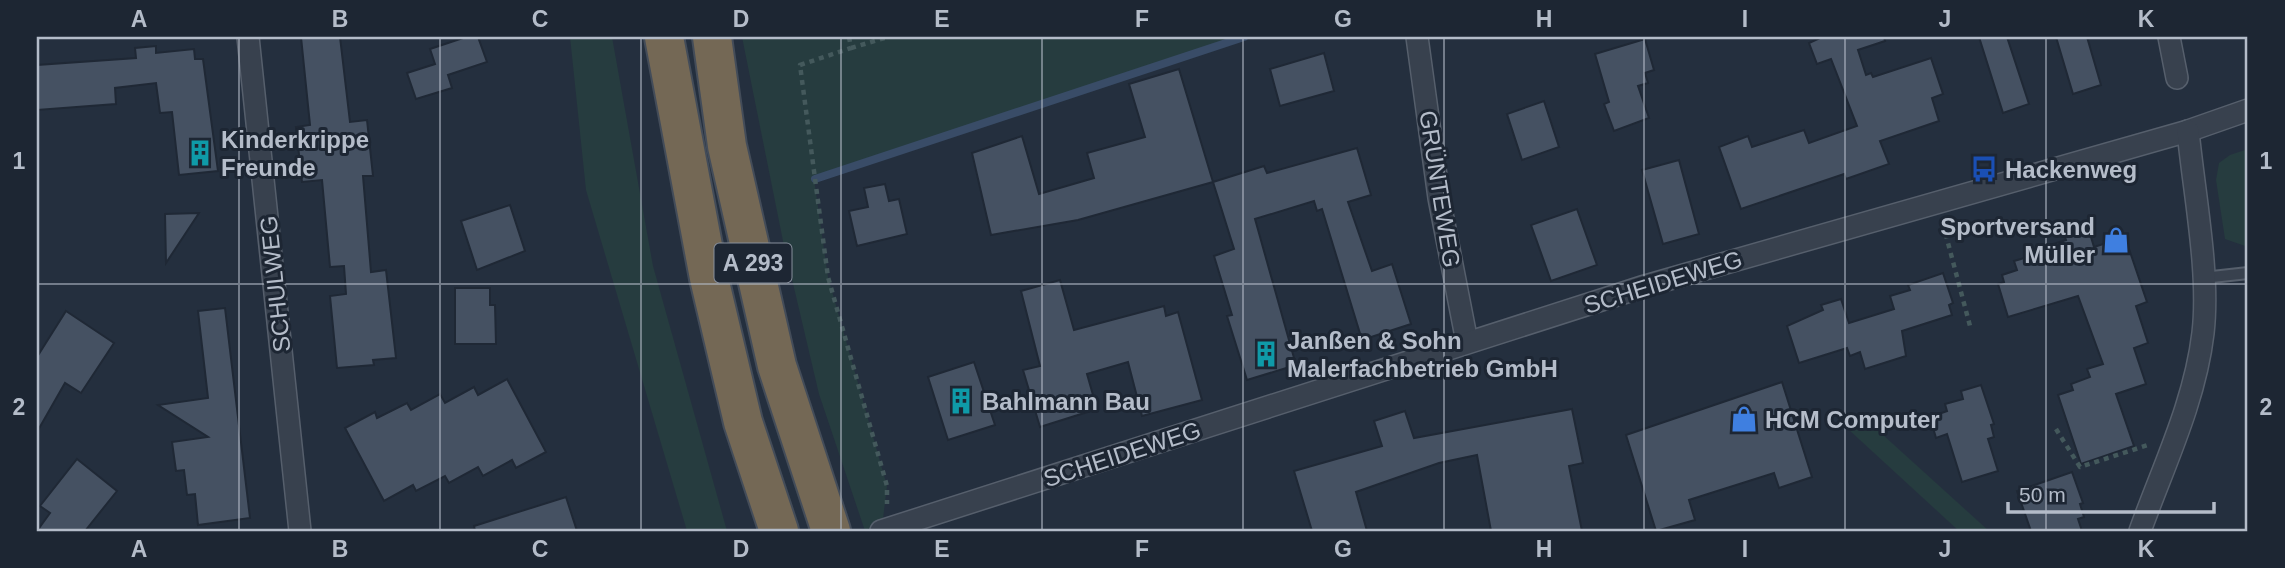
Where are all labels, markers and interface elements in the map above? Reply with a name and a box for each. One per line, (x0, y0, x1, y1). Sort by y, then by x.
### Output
text: A (131, 6, 147, 32)
text: B (332, 6, 348, 32)
text: C (532, 6, 548, 32)
text: D (733, 6, 749, 32)
text: E (934, 6, 950, 32)
text: F (1135, 6, 1149, 32)
text: G (1334, 6, 1352, 32)
text: H (1536, 6, 1552, 32)
text: I (1742, 6, 1748, 32)
text: J (1939, 6, 1951, 32)
text: K (2138, 6, 2155, 32)
street label: GRÜNTEWEG (1414, 109, 1466, 269)
place label: Kinderkrippe Freunde (221, 126, 369, 181)
building icon: Kinderkrippe Freunde (185, 138, 215, 168)
text: 1 (13, 148, 26, 174)
text: 1 (2260, 148, 2273, 174)
bus stop icon: Hackenweg (1969, 154, 1999, 184)
place label: Hackenweg (2005, 156, 2137, 183)
place label: Sportversand Müller (1940, 213, 2095, 268)
street label: SCHULWEG (254, 215, 296, 353)
shop icon: Sportversand Müller (2101, 225, 2131, 255)
road number: A 293 (714, 244, 792, 282)
street label: SCHEIDEWEG (1581, 245, 1745, 319)
place label: Janßen & Sohn Malerfachbetrieb GmbH (1287, 327, 1558, 382)
building icon: Janßen & Sohn Malerfachbetrieb GmbH (1251, 339, 1281, 369)
building icon: Bahlmann Bau (946, 386, 976, 416)
place label: Bahlmann Bau (982, 388, 1150, 415)
text: 2 (13, 394, 25, 420)
text: 2 (2260, 394, 2272, 420)
shop icon: HCM Computer (1729, 404, 1759, 434)
place label: HCM Computer (1765, 406, 1940, 433)
street label: SCHEIDEWEG (1040, 416, 1204, 492)
scale bar (2008, 470, 2215, 514)
text: 50 m (2019, 483, 2066, 506)
text: A (131, 536, 147, 562)
text: B (332, 536, 348, 562)
text: C (532, 536, 548, 562)
text: D (733, 536, 749, 562)
text: E (934, 536, 950, 562)
text: F (1135, 536, 1149, 562)
text: G (1334, 536, 1352, 562)
text: H (1536, 536, 1552, 562)
text: I (1742, 536, 1748, 562)
text: J (1939, 536, 1951, 562)
text: K (2138, 536, 2155, 562)

